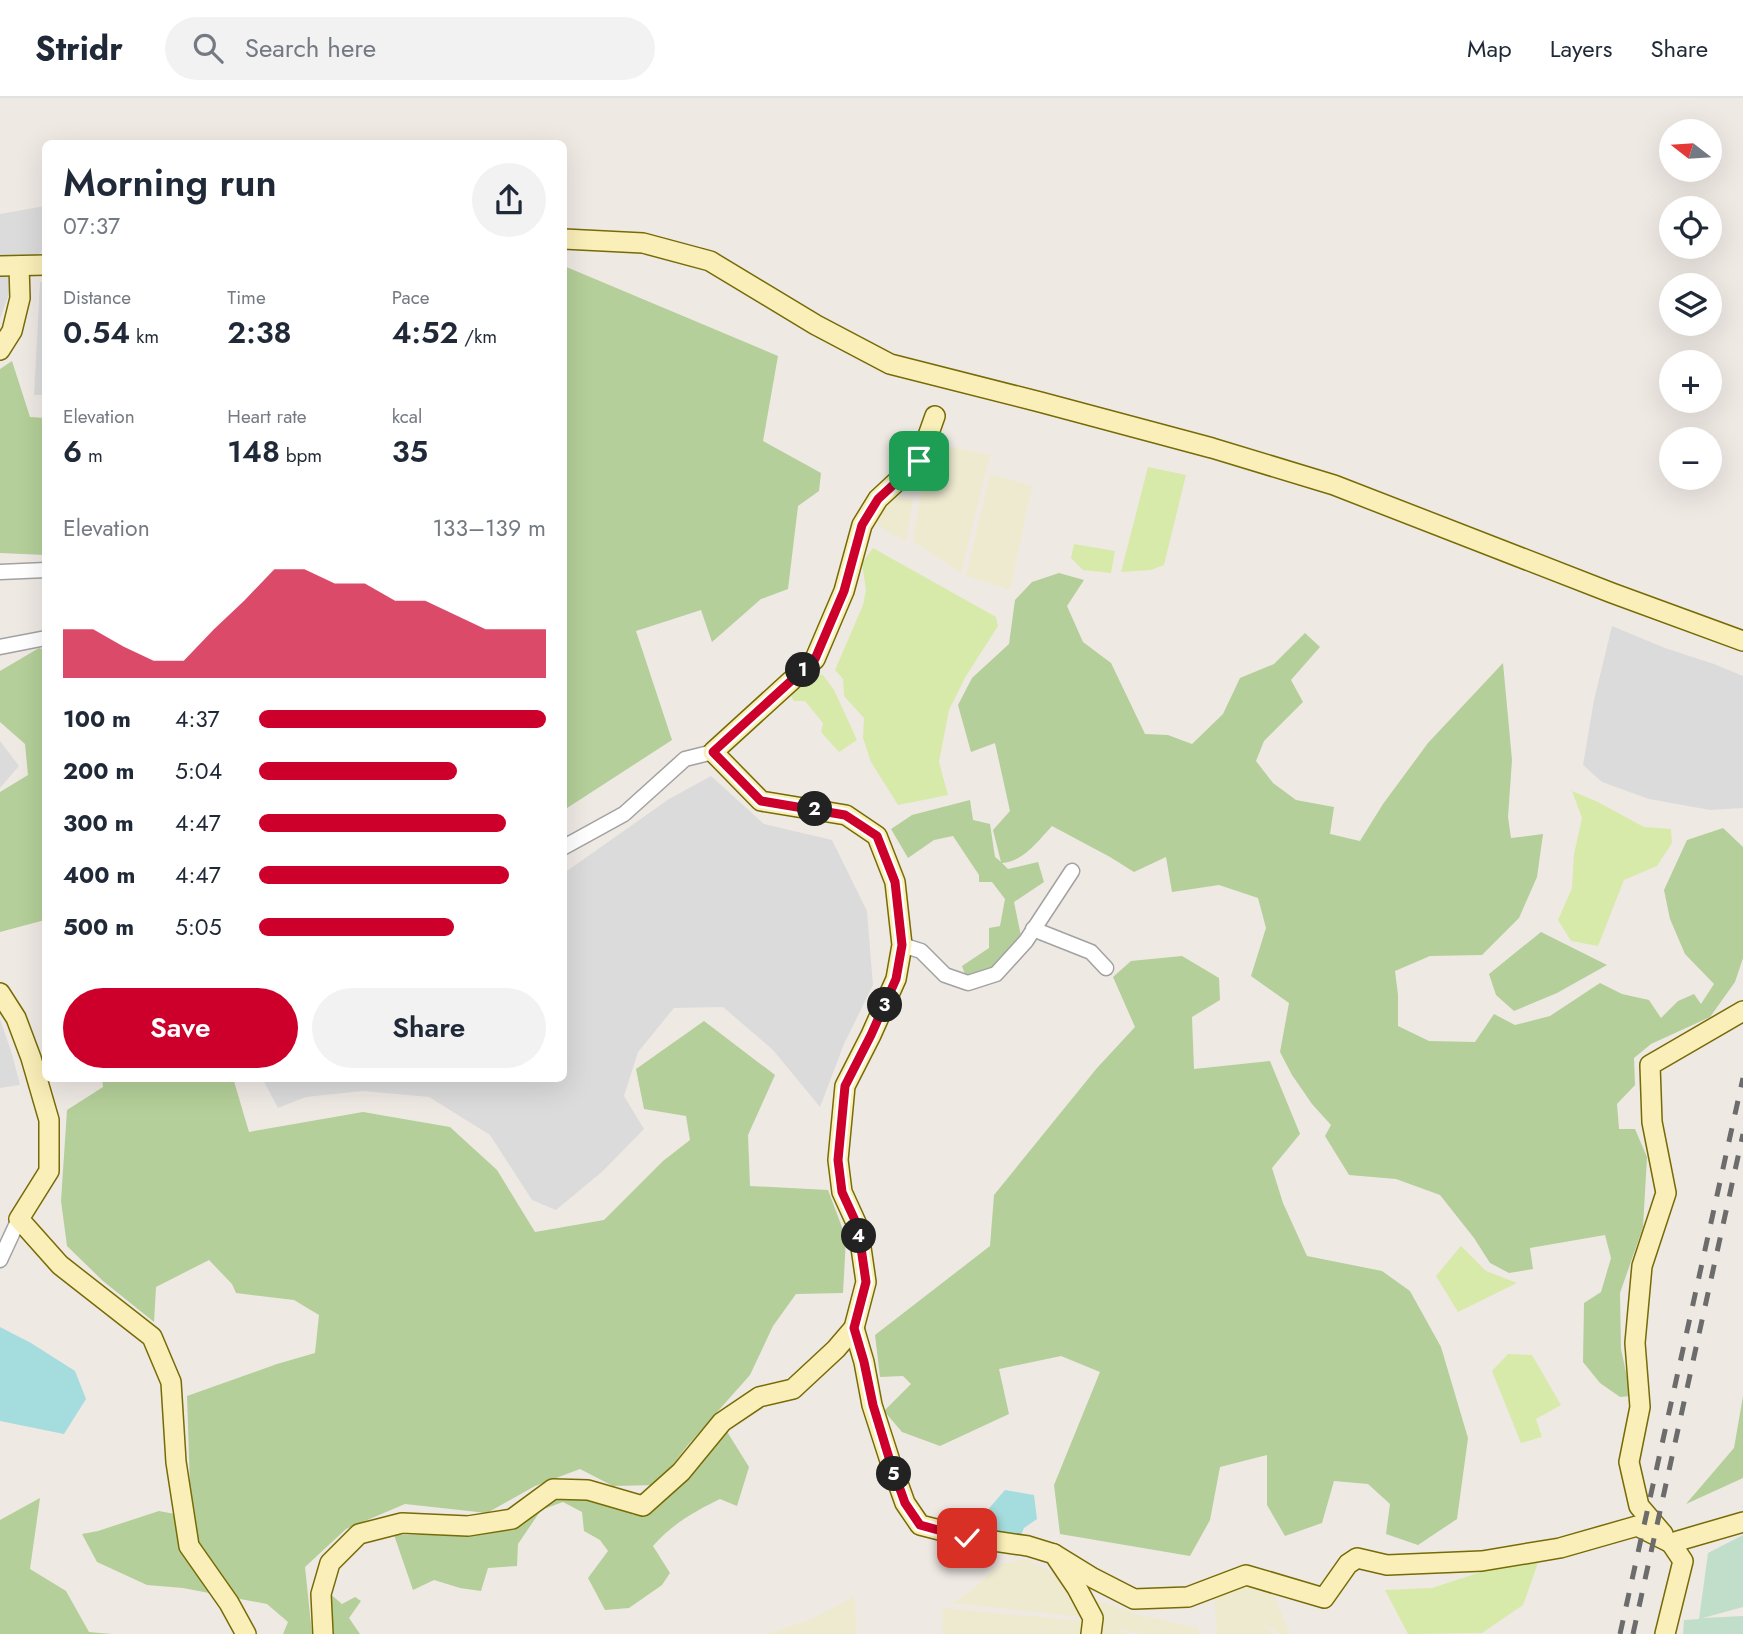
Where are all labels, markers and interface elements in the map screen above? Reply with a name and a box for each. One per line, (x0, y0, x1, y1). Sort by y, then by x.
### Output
search box (165, 17, 655, 80)
text: Stridr (35, 25, 123, 72)
icon: search (189, 29, 227, 67)
text: Search here (245, 29, 376, 67)
text: Map (1467, 31, 1512, 66)
text: Layers (1550, 31, 1612, 66)
text: Share (1650, 31, 1708, 66)
north arrow (1659, 119, 1722, 182)
map controls (1659, 119, 1722, 490)
text: Morning run (63, 155, 277, 210)
button: share (472, 163, 546, 237)
button: locate (1659, 196, 1722, 259)
text: 07:37 (63, 209, 120, 243)
button: layers (1659, 273, 1722, 336)
text: Distance (63, 284, 131, 311)
text: Time (227, 284, 266, 311)
text: Pace (392, 284, 430, 311)
text: 0.54 (63, 311, 130, 354)
text: 2:38 (227, 311, 292, 354)
text: 4:52 (392, 311, 458, 354)
text: km (130, 323, 159, 350)
text: /km (458, 323, 497, 350)
button: + (1659, 350, 1722, 413)
text: Elevation (63, 403, 135, 430)
text: Heart rate (227, 403, 307, 430)
text: kcal (392, 403, 422, 430)
button: − (1659, 427, 1722, 490)
text: 6 (63, 430, 82, 473)
text: 148 (227, 430, 280, 473)
text: 35 (392, 430, 428, 473)
pin (889, 431, 949, 491)
text: m (82, 442, 103, 469)
text: bpm (280, 442, 322, 469)
icon: arrive (900, 442, 938, 480)
text: Elevation (63, 511, 150, 545)
text: 133–139 m (433, 511, 546, 545)
pin: 1 (786, 652, 820, 688)
text: 1 (798, 656, 807, 683)
text: 100 m (63, 702, 131, 736)
text: 4:37 (175, 702, 220, 736)
text: 200 m (63, 754, 134, 788)
text: 5:04 (175, 754, 222, 788)
pin: 2 (798, 792, 832, 826)
text: 2 (808, 795, 821, 822)
text: 300 m (63, 806, 134, 840)
text: 4:47 (175, 806, 221, 840)
text: 400 m (63, 858, 135, 892)
text: 4:47 (175, 858, 221, 892)
text: 500 m (63, 910, 134, 944)
text: 5:05 (175, 910, 222, 944)
button: Save (63, 988, 298, 1068)
button: Share (312, 988, 546, 1068)
pin: 3 (868, 988, 903, 1023)
text: 3 (879, 991, 890, 1018)
pin: 4 (842, 1218, 876, 1254)
text: 4 (852, 1222, 865, 1249)
pin: 5 (876, 1456, 912, 1492)
text: 5 (887, 1460, 900, 1487)
pin (937, 1508, 997, 1568)
icon: check (948, 1519, 986, 1557)

